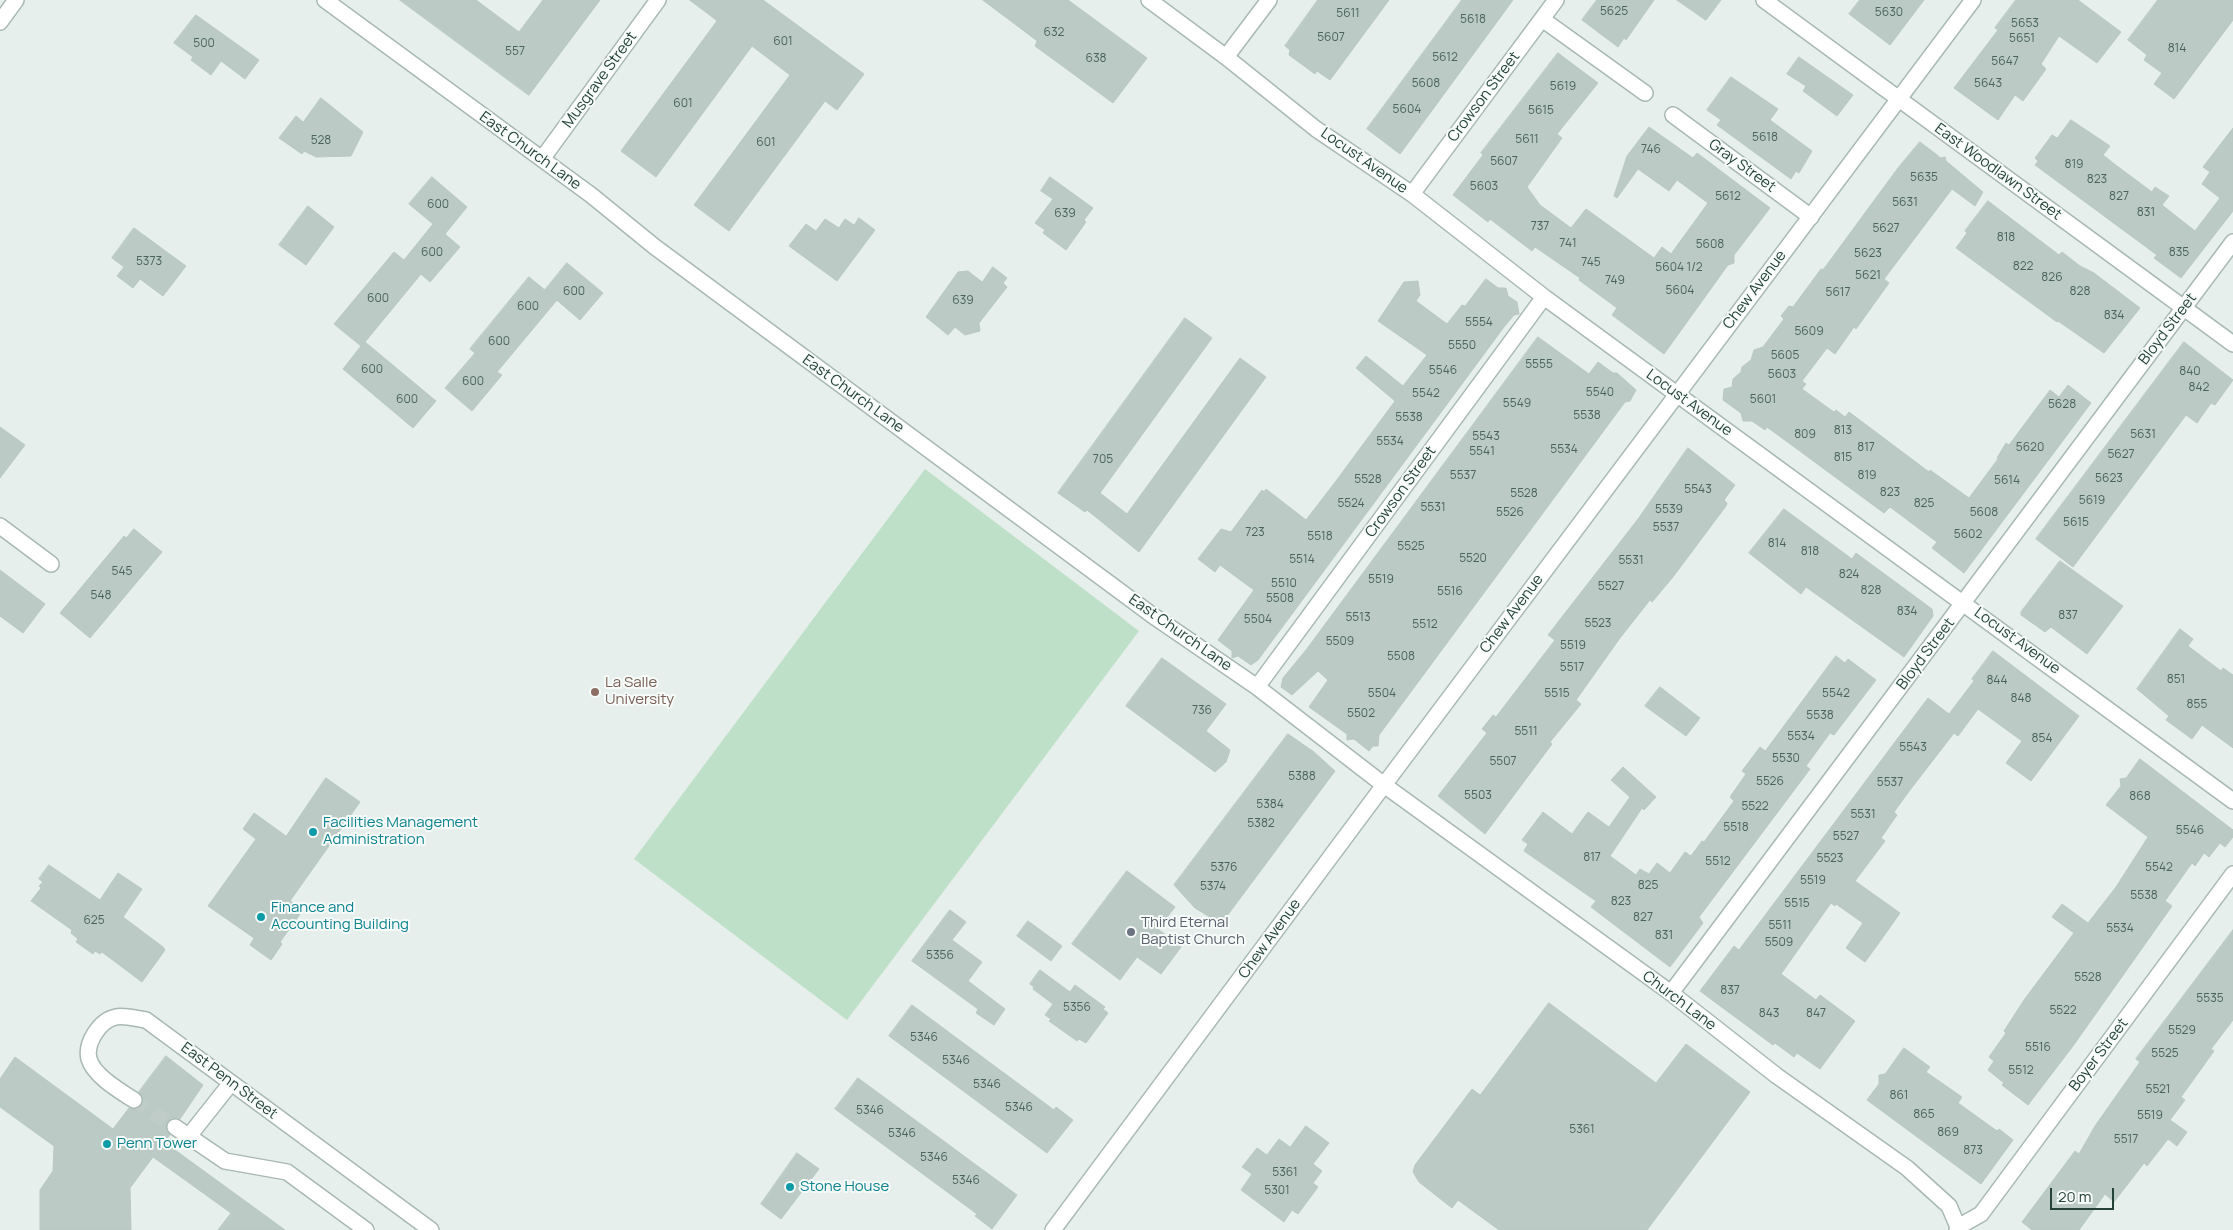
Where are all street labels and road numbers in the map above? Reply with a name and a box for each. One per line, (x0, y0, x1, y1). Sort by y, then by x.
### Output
street label: Musgrave Street (559, 28, 641, 132)
street label: Crowson Street (1444, 48, 1524, 146)
street label: East Church Lane (476, 108, 584, 194)
street label: East Woodlawn Street (1931, 120, 2065, 224)
street label: Locust Avenue (1317, 124, 1411, 198)
street label: Gray Street (1705, 136, 1779, 196)
street label: Chew Avenue (1720, 247, 1790, 333)
street label: Bloyd Street (2135, 290, 2201, 368)
street label: East Church Lane (799, 351, 907, 437)
street label: Locust Avenue (1642, 366, 1736, 440)
street label: Crowson Street (1362, 443, 1440, 541)
street label: Chew Avenue (1477, 571, 1547, 657)
street label: East Church Lane (1125, 591, 1235, 675)
street label: Locust Avenue (1970, 604, 2064, 678)
street label: Bloyd Street (1893, 615, 1959, 693)
street label: Chew Avenue (1235, 896, 1305, 982)
street label: Church Lane (1639, 967, 1719, 1035)
street label: Boyer Street (2066, 1015, 2132, 1095)
street label: East Penn Street (177, 1039, 281, 1123)

